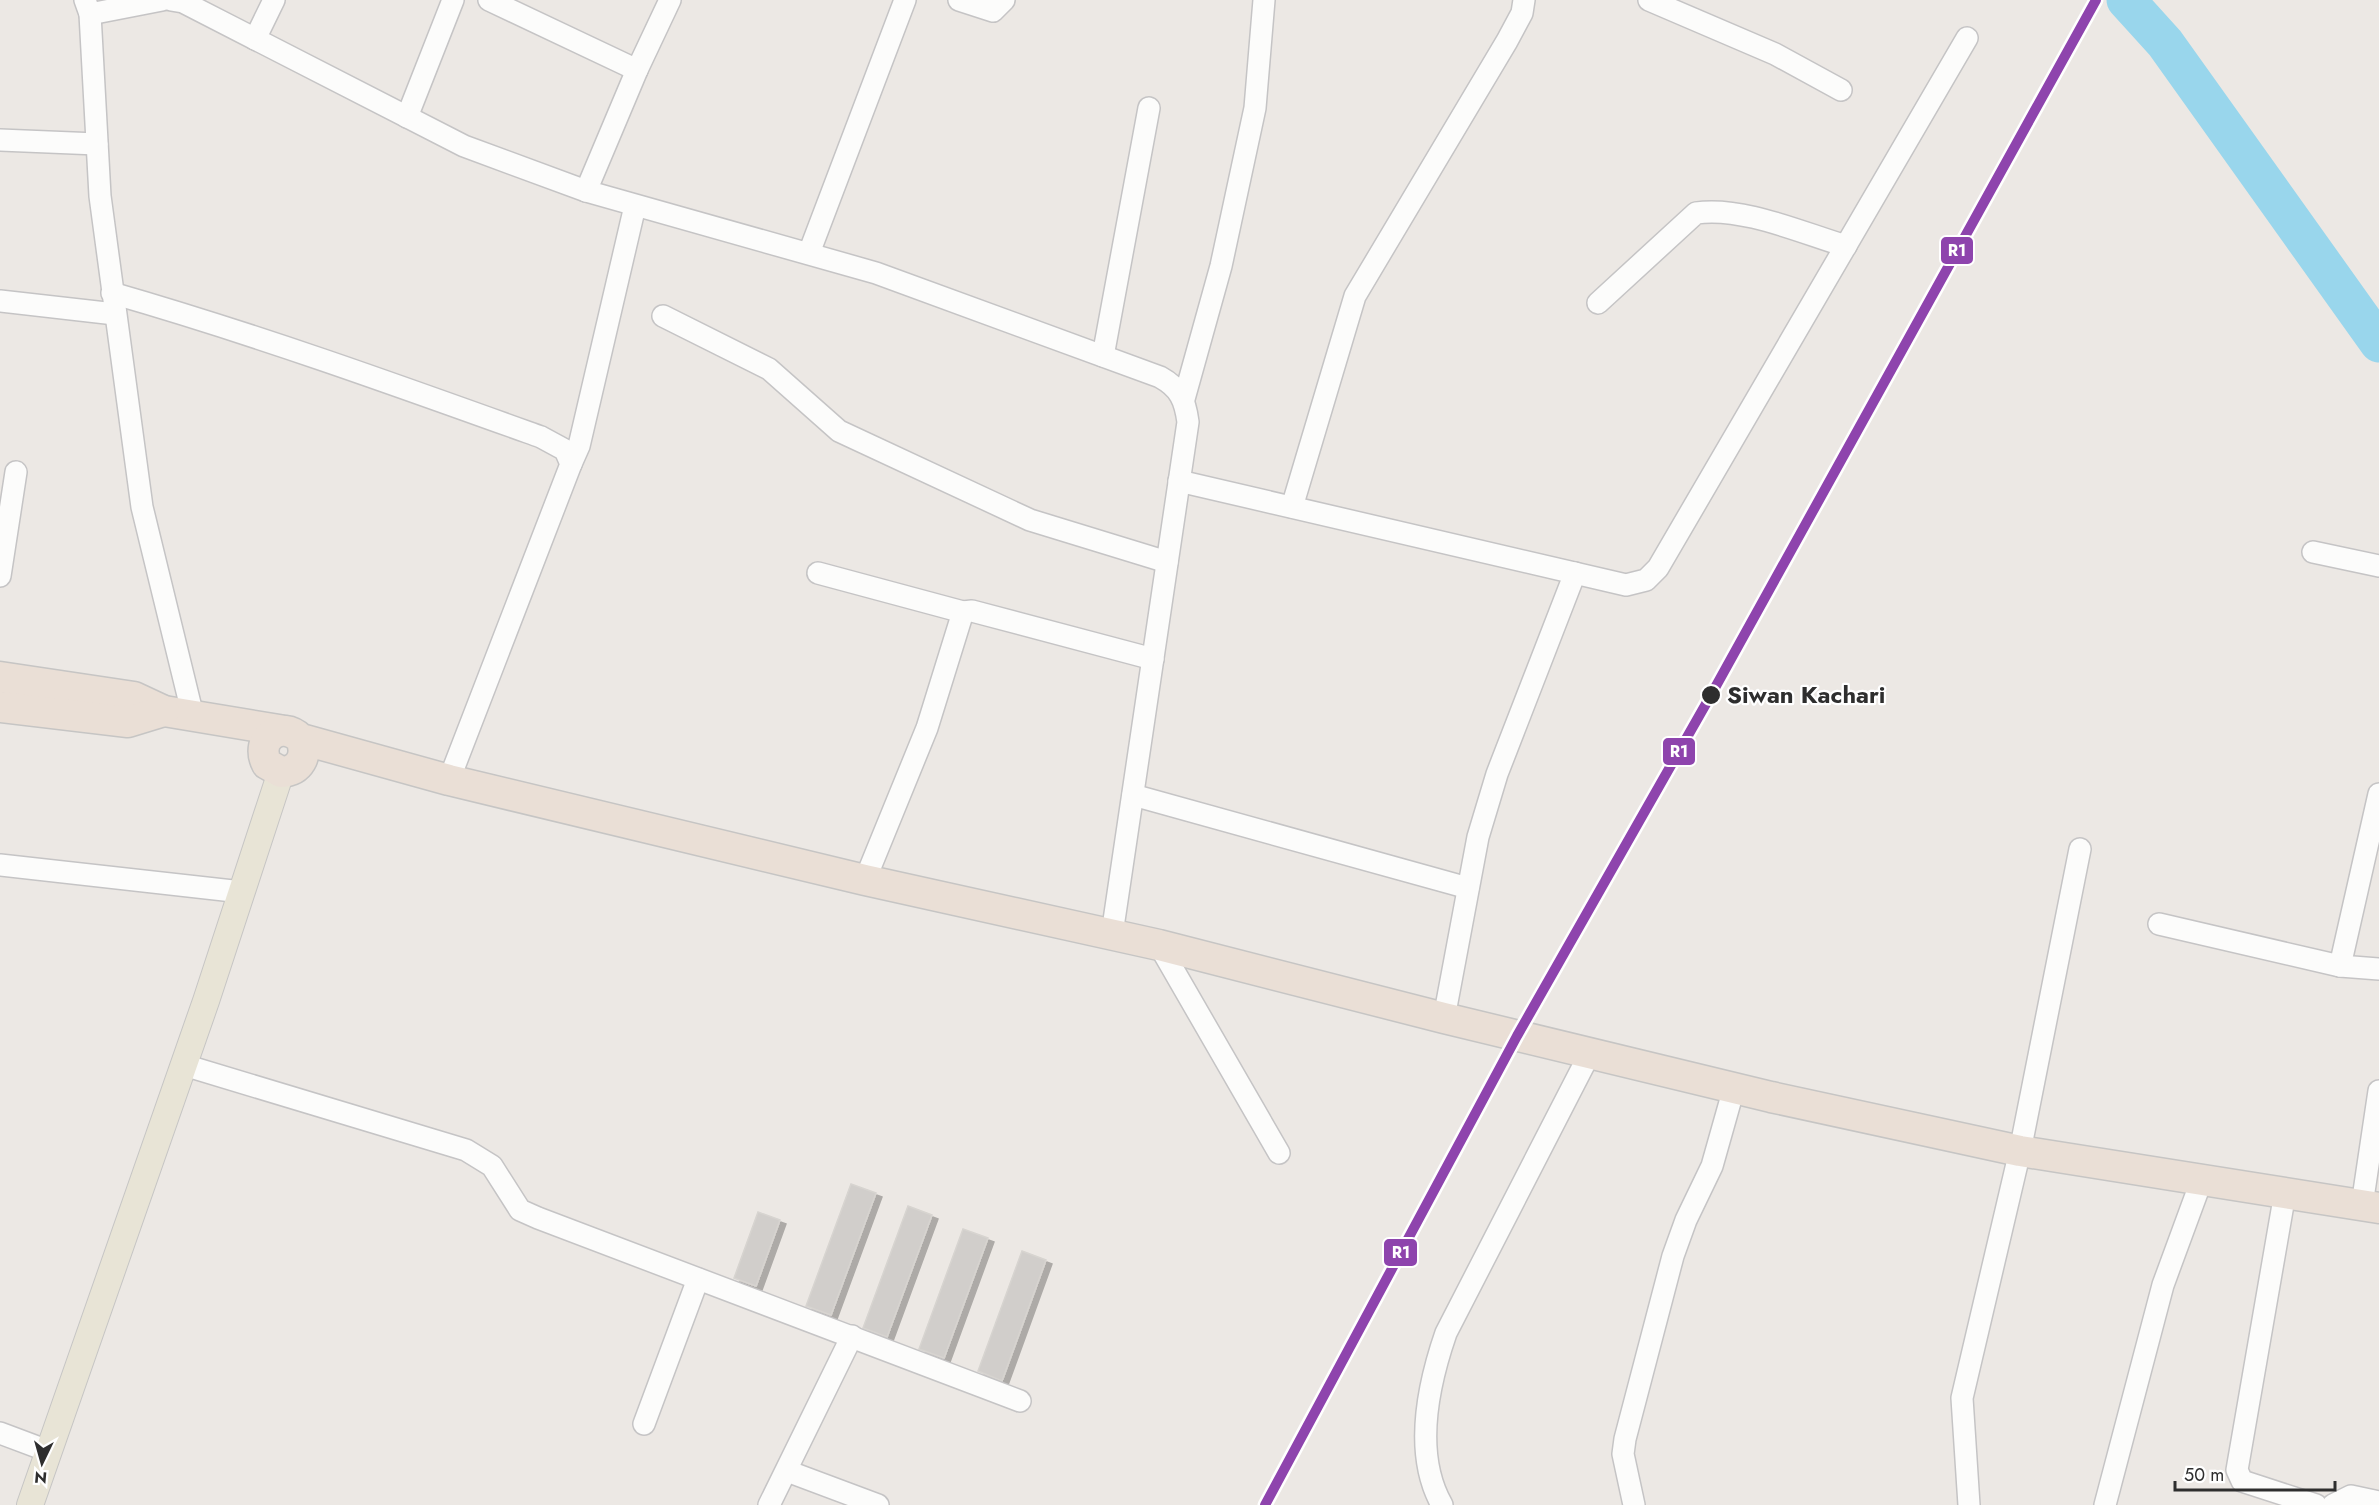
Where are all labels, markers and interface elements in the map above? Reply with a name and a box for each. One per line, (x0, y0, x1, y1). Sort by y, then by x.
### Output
line badge: R1 (1940, 236, 1974, 265)
text: R1 (1948, 239, 1966, 262)
place label: Siwan Kachari (1727, 677, 1885, 712)
marker: Siwan Kachari (1700, 684, 1722, 706)
line badge: R1 (1662, 737, 1696, 766)
text: R1 (1670, 740, 1688, 763)
line badge: R1 (1383, 1238, 1418, 1267)
text: R1 (1392, 1241, 1410, 1264)
north arrow (12, 1433, 72, 1493)
scale bar (2175, 1454, 2336, 1492)
text: 50 m (2184, 1462, 2224, 1488)
text: N (33, 1465, 48, 1489)

